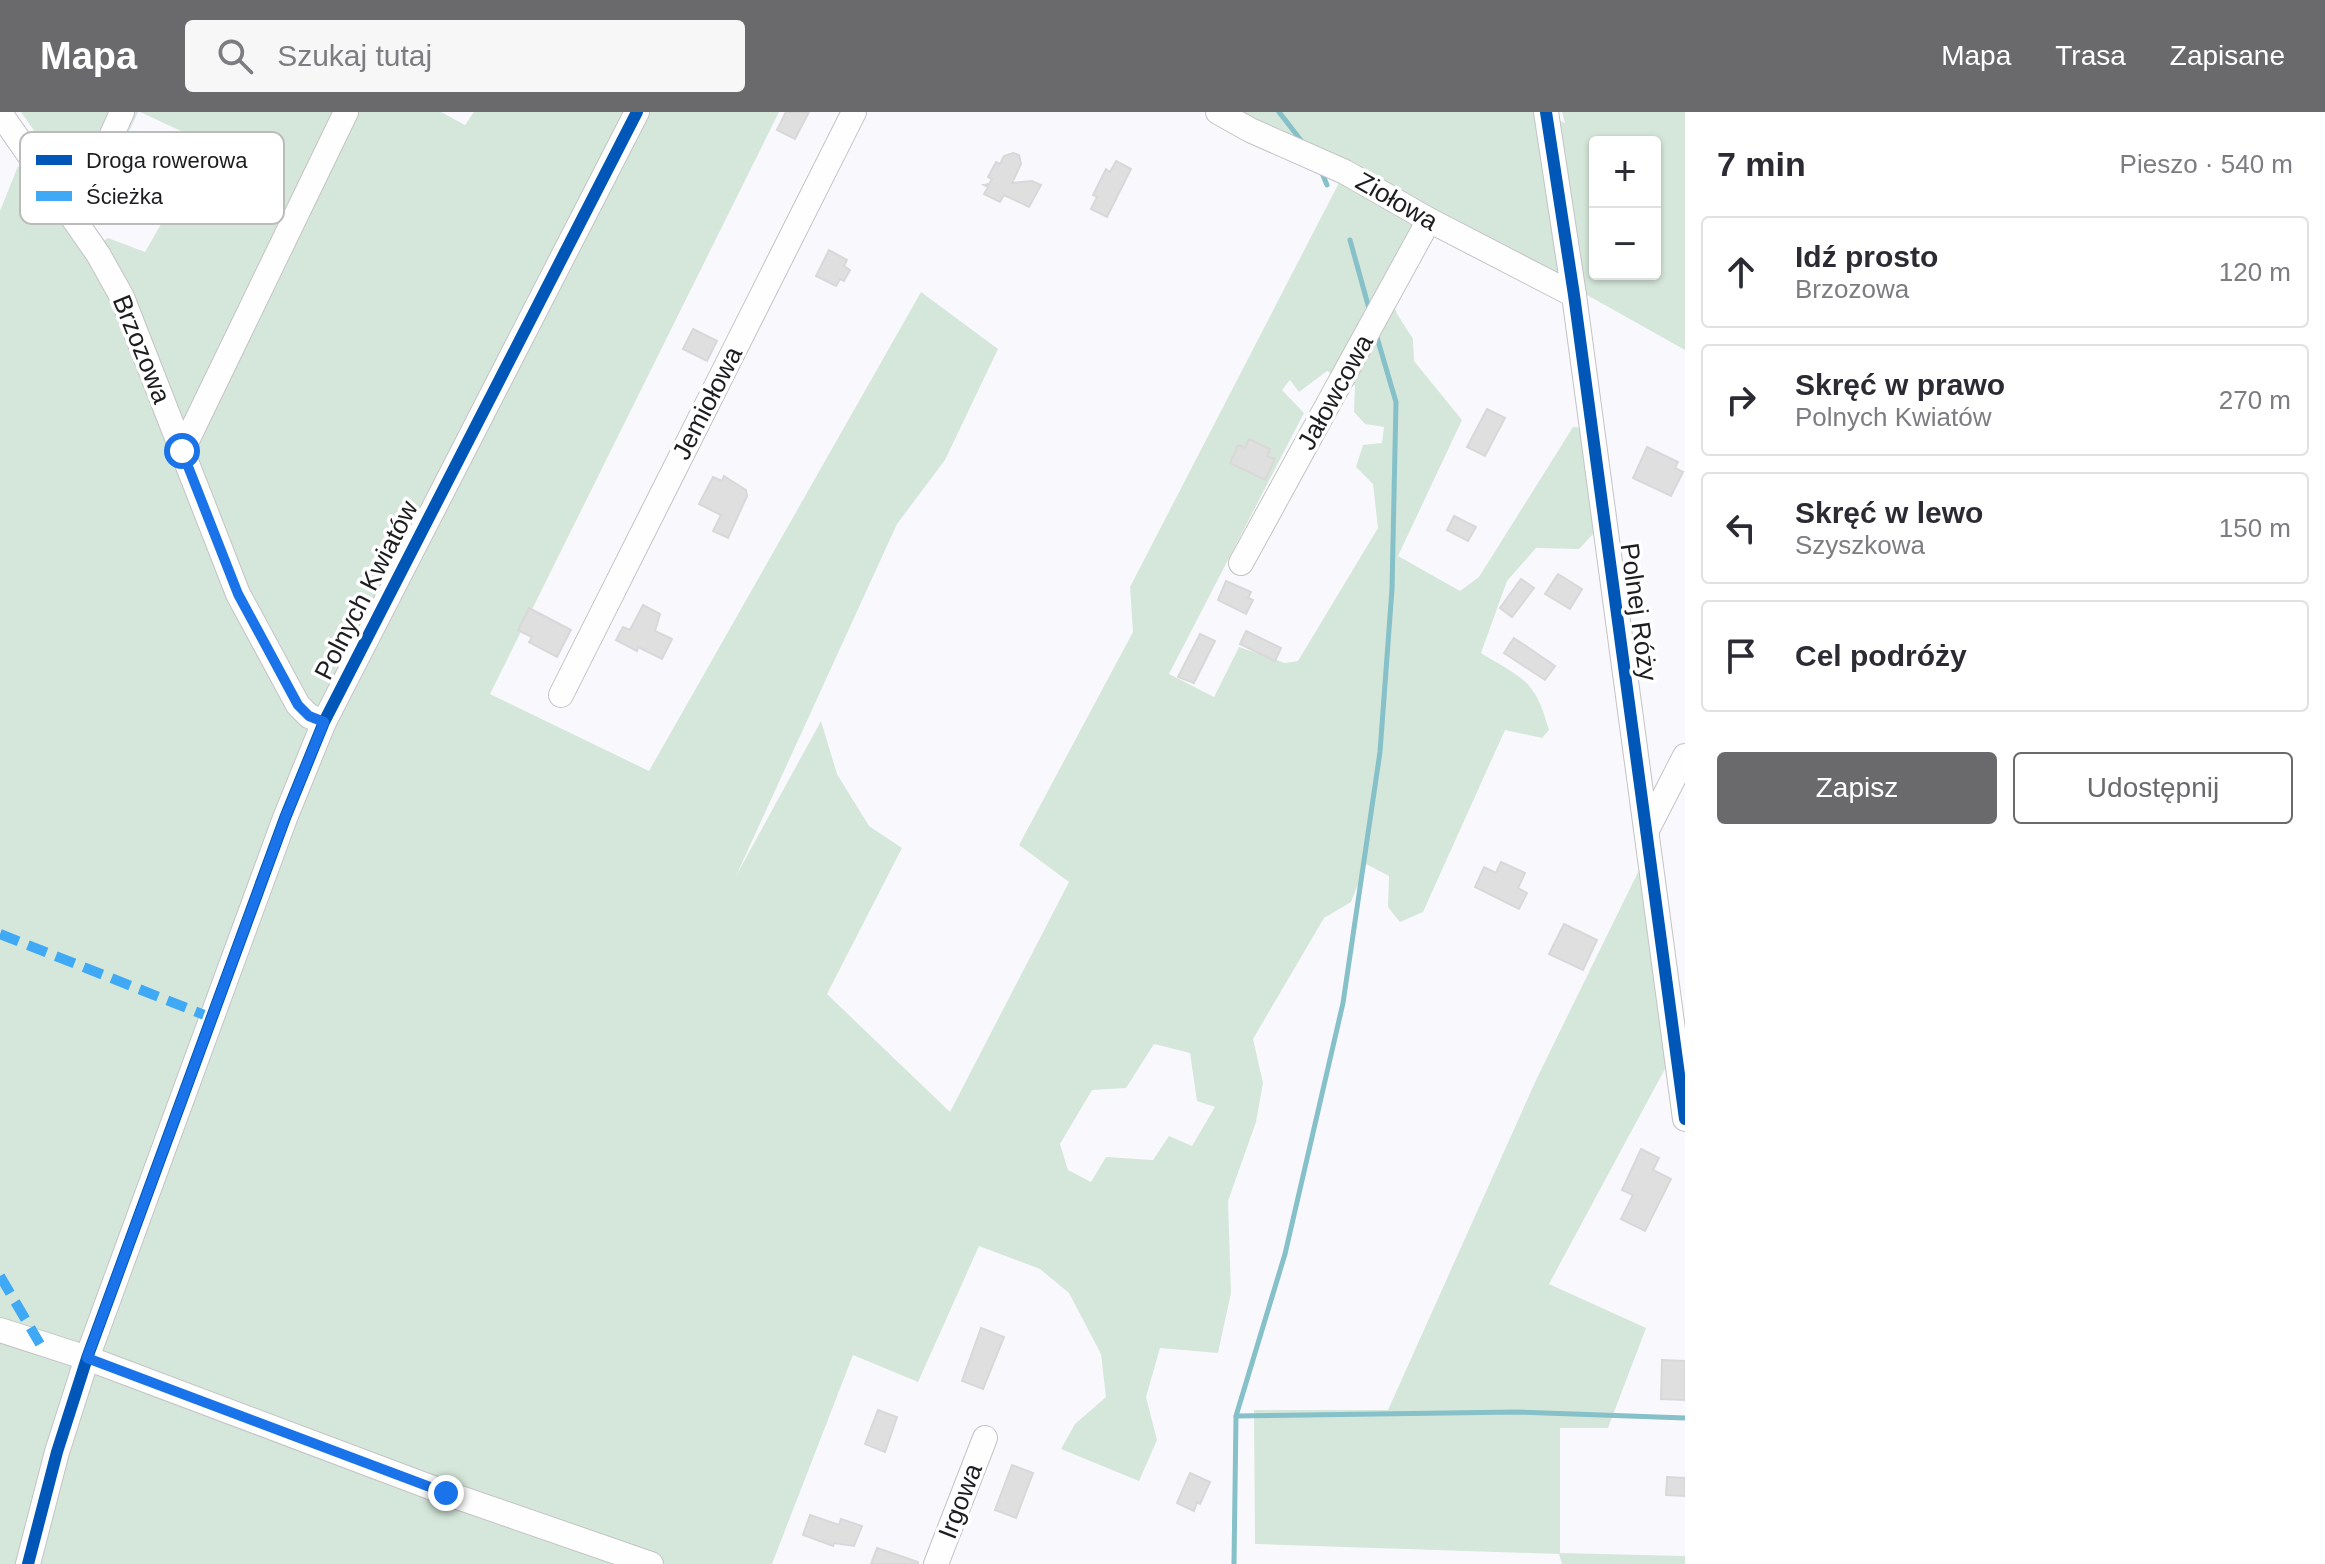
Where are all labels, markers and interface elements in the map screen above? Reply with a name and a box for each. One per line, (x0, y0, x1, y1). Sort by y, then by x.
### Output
search box (185, 20, 745, 92)
icon: search (213, 34, 257, 78)
text: Mapa (40, 35, 137, 77)
text: Szukaj tutaj (277, 39, 432, 72)
text: Mapa (1941, 40, 2011, 71)
text: Trasa (2055, 40, 2126, 71)
text: Zapisane (2170, 40, 2285, 71)
legend (20, 132, 284, 224)
map controls (1589, 136, 1661, 280)
button: + (1589, 136, 1661, 208)
text: 7 min (1717, 145, 1806, 183)
text: Droga rowerowa (86, 148, 248, 173)
text: Pieszo · 540 m (2120, 149, 2293, 179)
street label: Ziołowa (1351, 166, 1444, 237)
text: Ścieżka (86, 184, 164, 209)
button: − (1589, 208, 1661, 280)
text: Idź prosto (1795, 240, 1938, 273)
icon: ahead (1719, 250, 1763, 294)
text: 120 m (2219, 257, 2291, 287)
text: Brzozowa (1795, 274, 1909, 304)
street label: Brzozowa (107, 290, 177, 408)
street label: Jałowcowa (1291, 329, 1379, 455)
street label: Jemiołowa (666, 341, 748, 465)
text: Skręć w prawo (1795, 368, 2005, 401)
icon: right (1719, 378, 1763, 422)
text: 270 m (2219, 385, 2291, 415)
text: Polnych Kwiatów (1795, 402, 1992, 432)
route start (164, 433, 200, 469)
street label: Polnych Kwiatów (308, 495, 424, 684)
text: Skręć w lewo (1795, 496, 1983, 529)
icon: left (1719, 506, 1763, 550)
text: 150 m (2219, 513, 2291, 543)
text: Szyszkowa (1795, 530, 1925, 560)
street label: Polnej Róży (1614, 541, 1664, 683)
icon: arrive (1719, 634, 1763, 678)
text: Cel podróży (1795, 639, 1967, 672)
button: Zapisz (1717, 752, 1997, 824)
button: Udostępnij (2013, 752, 2293, 824)
street label: Irgowa (932, 1459, 988, 1543)
route end (428, 1475, 464, 1511)

